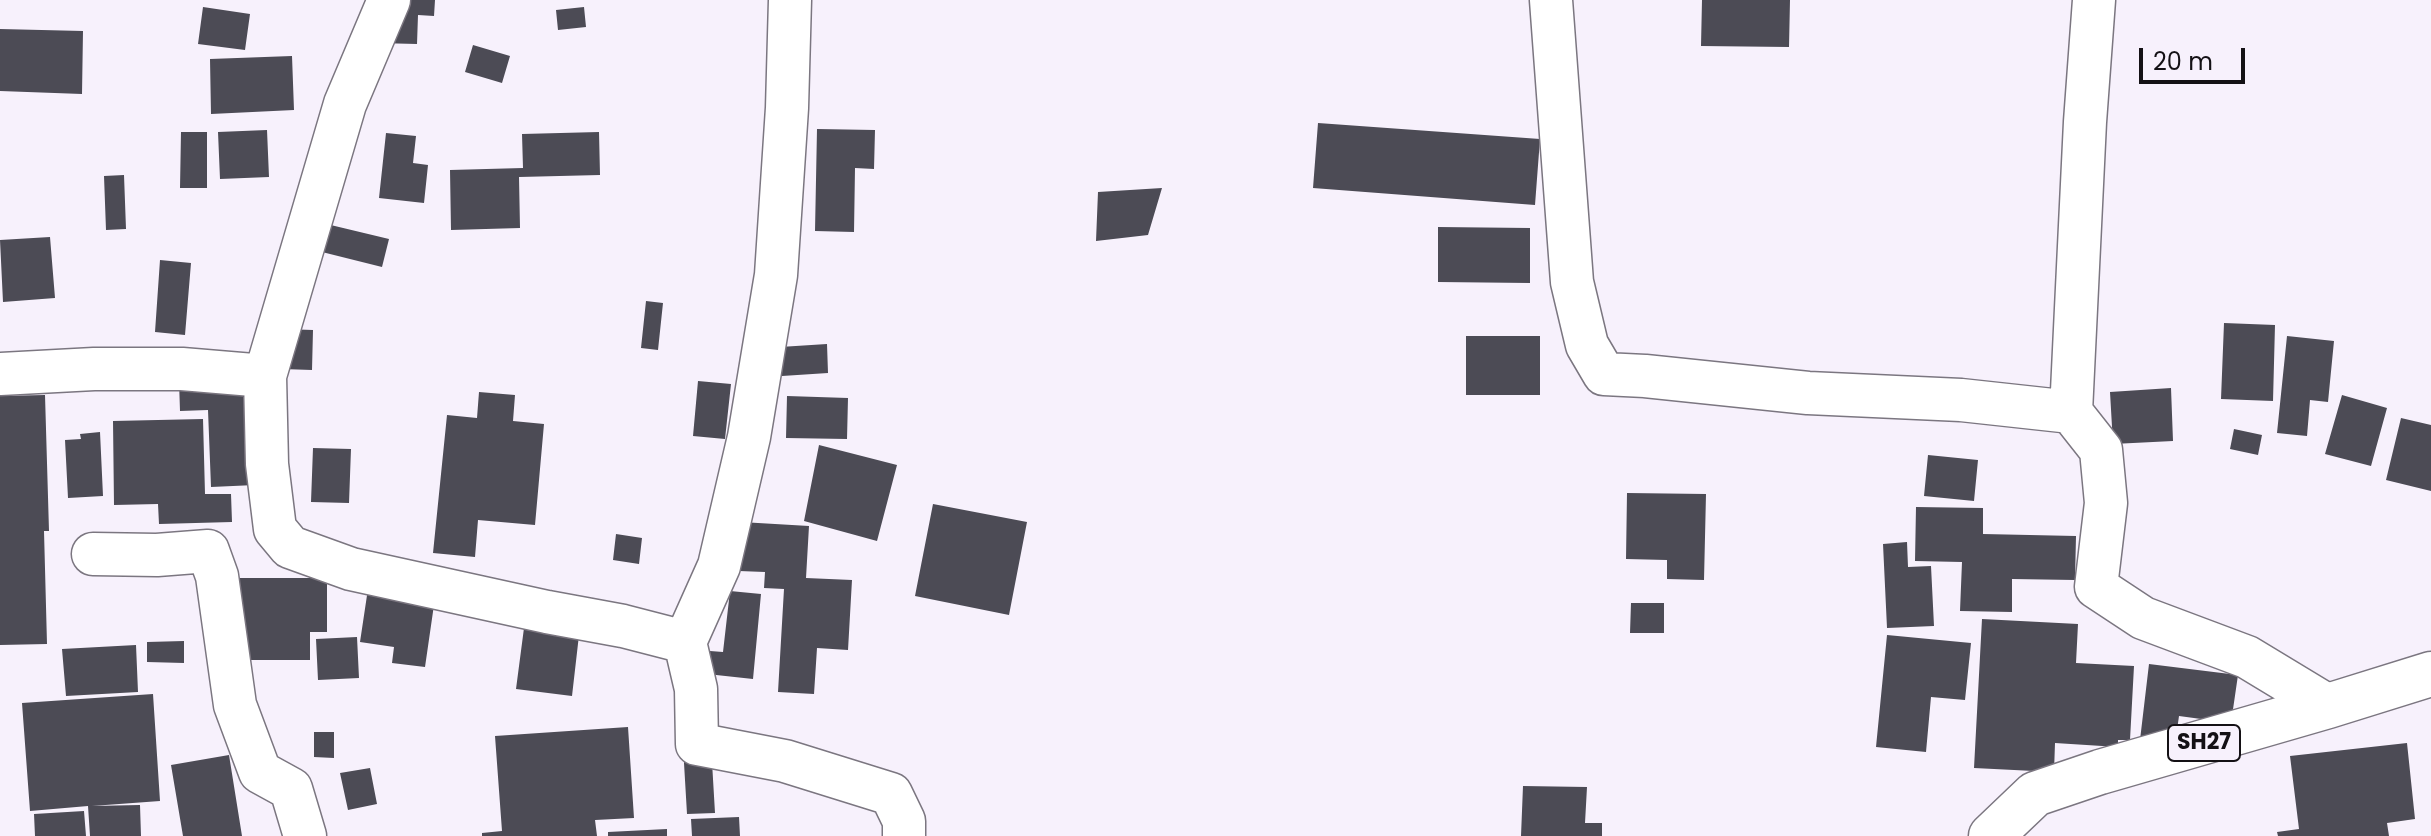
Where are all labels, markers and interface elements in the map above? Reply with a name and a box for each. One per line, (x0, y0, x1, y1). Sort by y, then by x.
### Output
scale bar (2143, 32, 2249, 82)
text: 20 m (2153, 45, 2213, 78)
road number: SH27 (2168, 725, 2240, 761)

